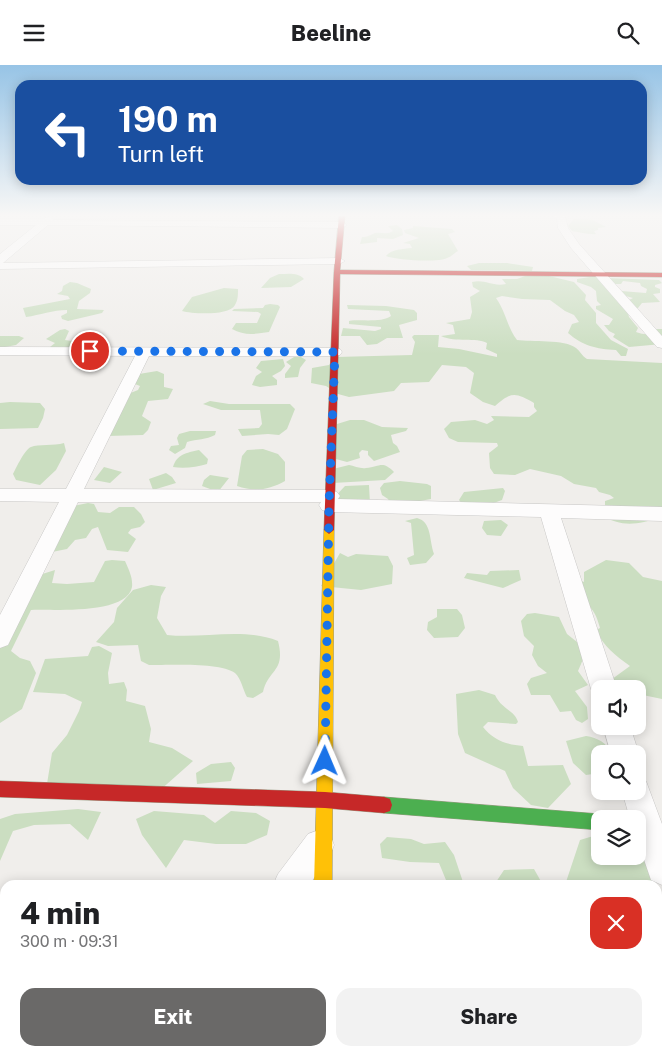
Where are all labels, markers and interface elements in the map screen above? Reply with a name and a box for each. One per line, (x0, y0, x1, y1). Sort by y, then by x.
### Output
icon: menu (20, 19, 48, 47)
icon: search (614, 19, 642, 47)
text: Beeline (291, 20, 371, 46)
text: 190 m (118, 99, 218, 140)
icon: left (35, 100, 100, 165)
text: Turn left (118, 141, 204, 167)
pin (69, 330, 111, 372)
icon: arrive (76, 337, 104, 365)
map controls (591, 680, 646, 865)
button: sound (591, 680, 646, 735)
position arrow (298, 734, 350, 786)
button: search (591, 745, 646, 800)
button: layers (591, 810, 646, 865)
text: 4 min (20, 895, 100, 931)
button: close (590, 897, 642, 949)
text: 300 m · 09:31 (20, 932, 118, 951)
button: Exit (20, 988, 326, 1046)
button: Share (336, 988, 642, 1046)

